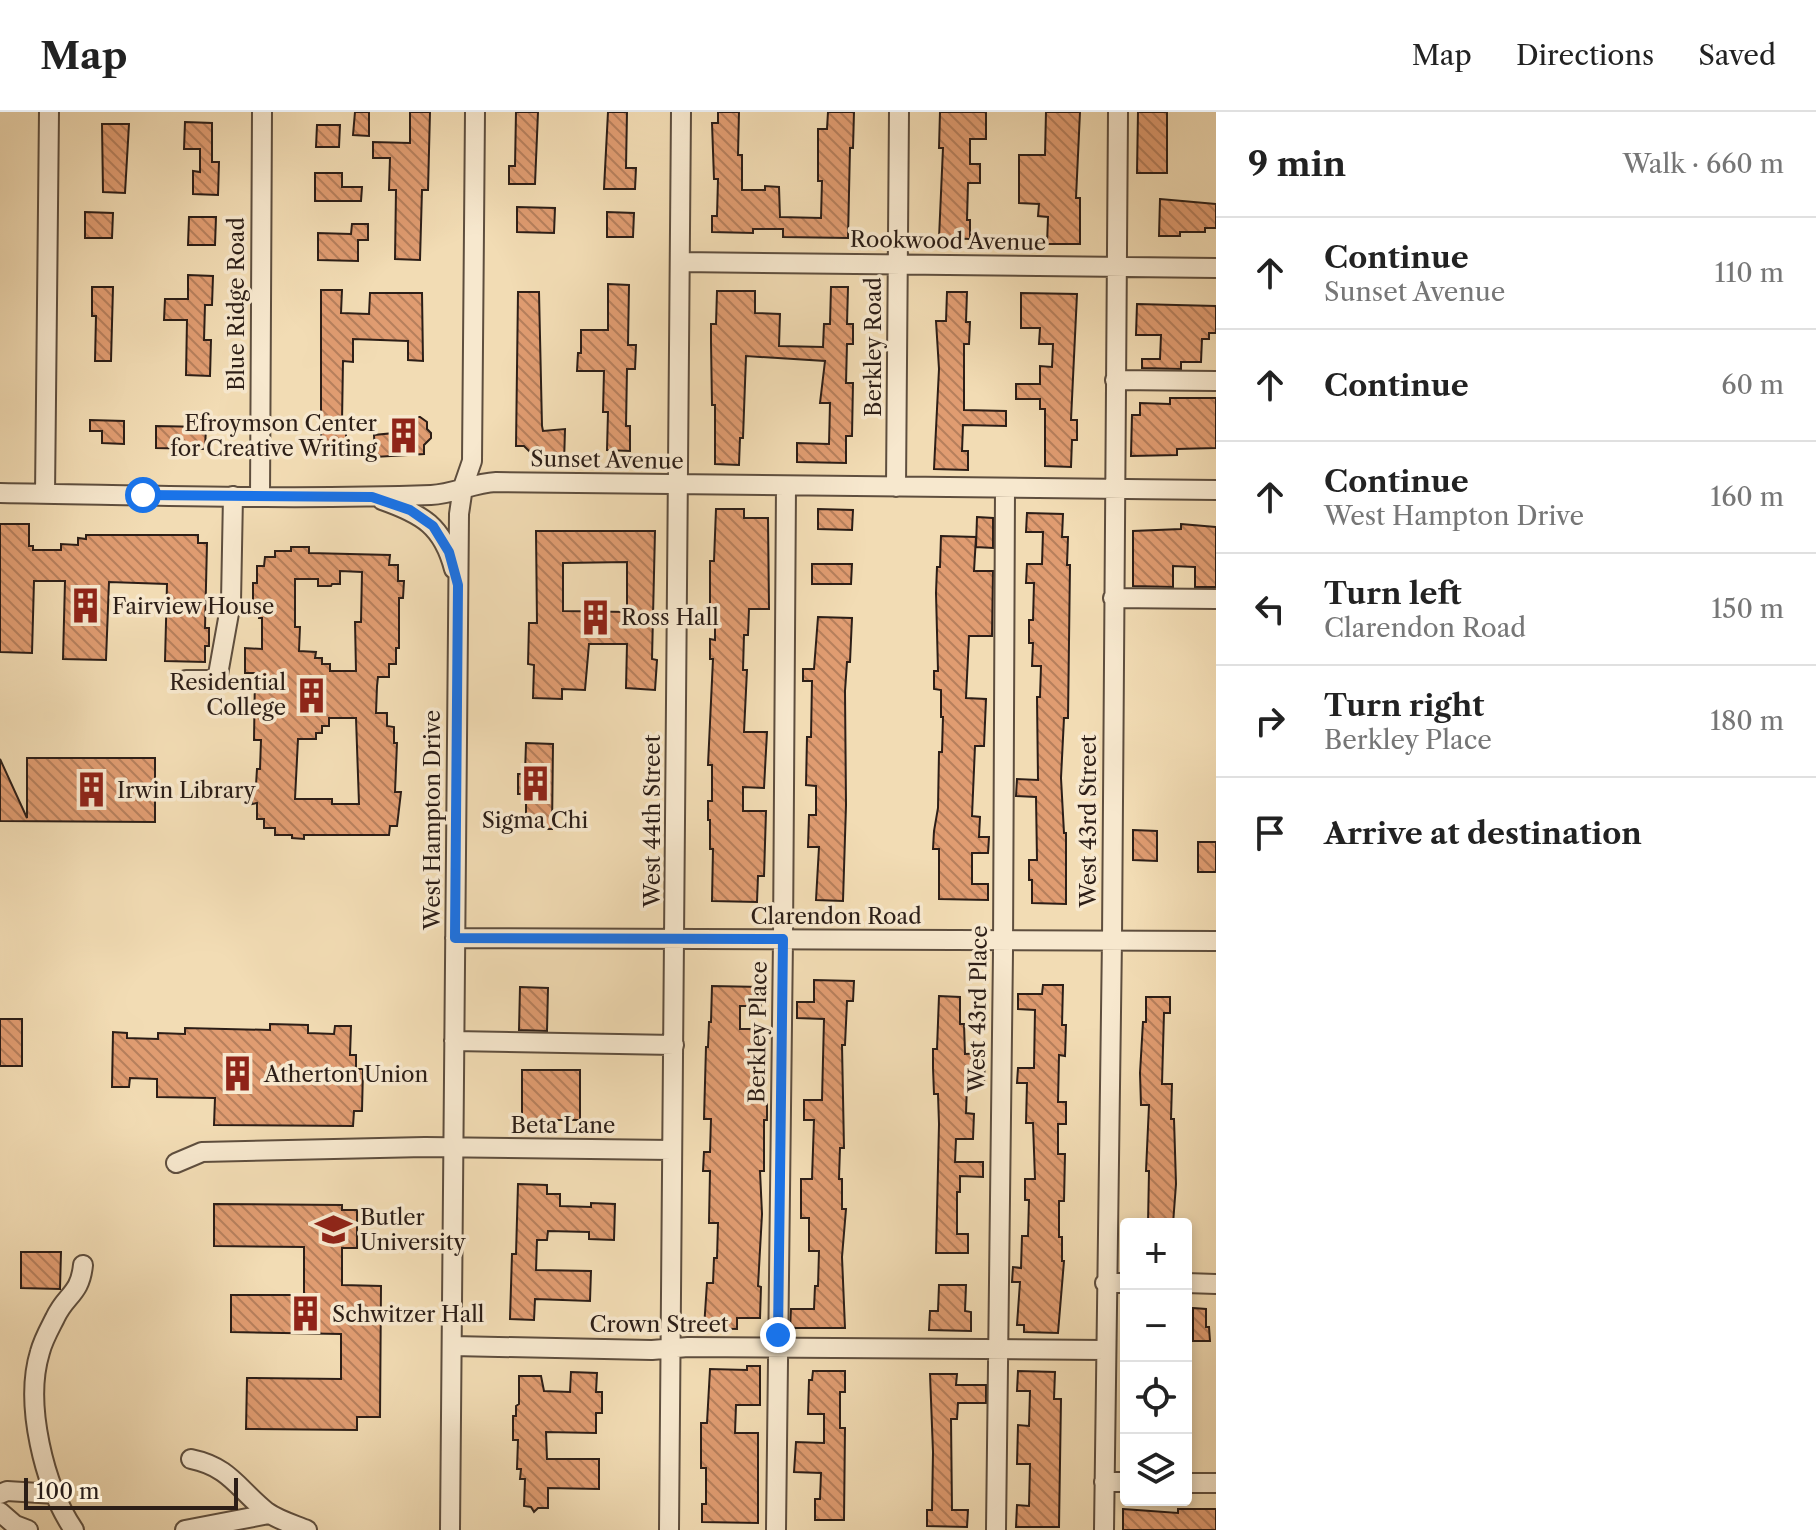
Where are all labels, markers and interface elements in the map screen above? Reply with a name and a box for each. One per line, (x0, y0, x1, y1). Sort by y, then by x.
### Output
text: Map (40, 32, 128, 79)
text: Map (1412, 38, 1472, 72)
text: Directions (1516, 38, 1654, 72)
text: Saved (1698, 38, 1776, 72)
text: 9 min (1248, 143, 1346, 185)
text: Walk · 660 m (1623, 148, 1784, 180)
street label: Blue Ridge Road (223, 217, 250, 391)
street label: Rookwood Avenue (850, 226, 1046, 256)
text: Continue (1324, 239, 1469, 276)
icon: ahead (1248, 251, 1292, 295)
text: 110 m (1715, 257, 1784, 289)
text: Sunset Avenue (1324, 276, 1505, 308)
street label: Berkley Road (860, 277, 887, 417)
icon: ahead (1248, 363, 1292, 407)
text: Continue (1324, 367, 1469, 404)
text: 60 m (1721, 369, 1784, 401)
place label: Efroymson Center for Creative Writing (170, 410, 377, 462)
building icon: Efroymson Center for Creative Writing (384, 417, 422, 455)
street label: Sunset Avenue (530, 445, 684, 475)
text: Continue (1324, 463, 1469, 500)
icon: ahead (1248, 475, 1292, 519)
route start (125, 477, 161, 513)
text: 160 m (1710, 481, 1784, 513)
text: West Hampton Drive (1324, 500, 1584, 532)
text: Turn left (1324, 575, 1461, 612)
building icon: Fairview House (67, 587, 105, 625)
icon: left (1248, 587, 1292, 631)
place label: Fairview House (112, 593, 274, 620)
text: 150 m (1711, 593, 1784, 625)
building icon: Ross Hall (576, 598, 614, 636)
place label: Ross Hall (621, 604, 719, 631)
text: Clarendon Road (1324, 612, 1526, 644)
place label: Residential College (169, 669, 286, 721)
building icon: Residential College (293, 676, 331, 714)
text: Turn right (1324, 687, 1484, 724)
icon: right (1248, 699, 1292, 743)
text: 180 m (1710, 705, 1784, 737)
street label: West Hampton Drive (419, 710, 446, 931)
text: Berkley Place (1324, 724, 1492, 756)
street label: West 44th Street (639, 734, 666, 908)
street label: West 43rd Street (1075, 734, 1102, 909)
building icon: Sigma Chi (516, 765, 554, 803)
building icon: Irwin Library (72, 771, 110, 809)
place label: Irwin Library (117, 777, 257, 804)
place label: Sigma Chi (482, 807, 589, 834)
icon: arrive (1248, 811, 1292, 855)
text: Arrive at destination (1324, 815, 1642, 852)
street label: Clarendon Road (750, 903, 922, 930)
street label: West 43rd Place (963, 925, 993, 1094)
street label: Berkley Place (743, 961, 773, 1103)
building icon: Atherton Union (219, 1055, 257, 1093)
place label: Atherton Union (263, 1061, 428, 1088)
street label: Beta Lane (511, 1112, 615, 1139)
place label: Butler University (360, 1204, 467, 1256)
school or university icon: Butler University (315, 1211, 353, 1249)
map controls (1120, 1218, 1192, 1506)
button: + (1120, 1218, 1192, 1290)
button: − (1120, 1290, 1192, 1362)
building icon: Schwitzer Hall (287, 1295, 325, 1333)
place label: Schwitzer Hall (332, 1301, 485, 1328)
street label: Crown Street (590, 1311, 729, 1338)
route end (760, 1317, 796, 1353)
button: locate (1120, 1362, 1192, 1434)
button: layers (1120, 1434, 1192, 1506)
scale bar (24, 1474, 238, 1510)
text: 100 m (36, 1478, 99, 1505)

